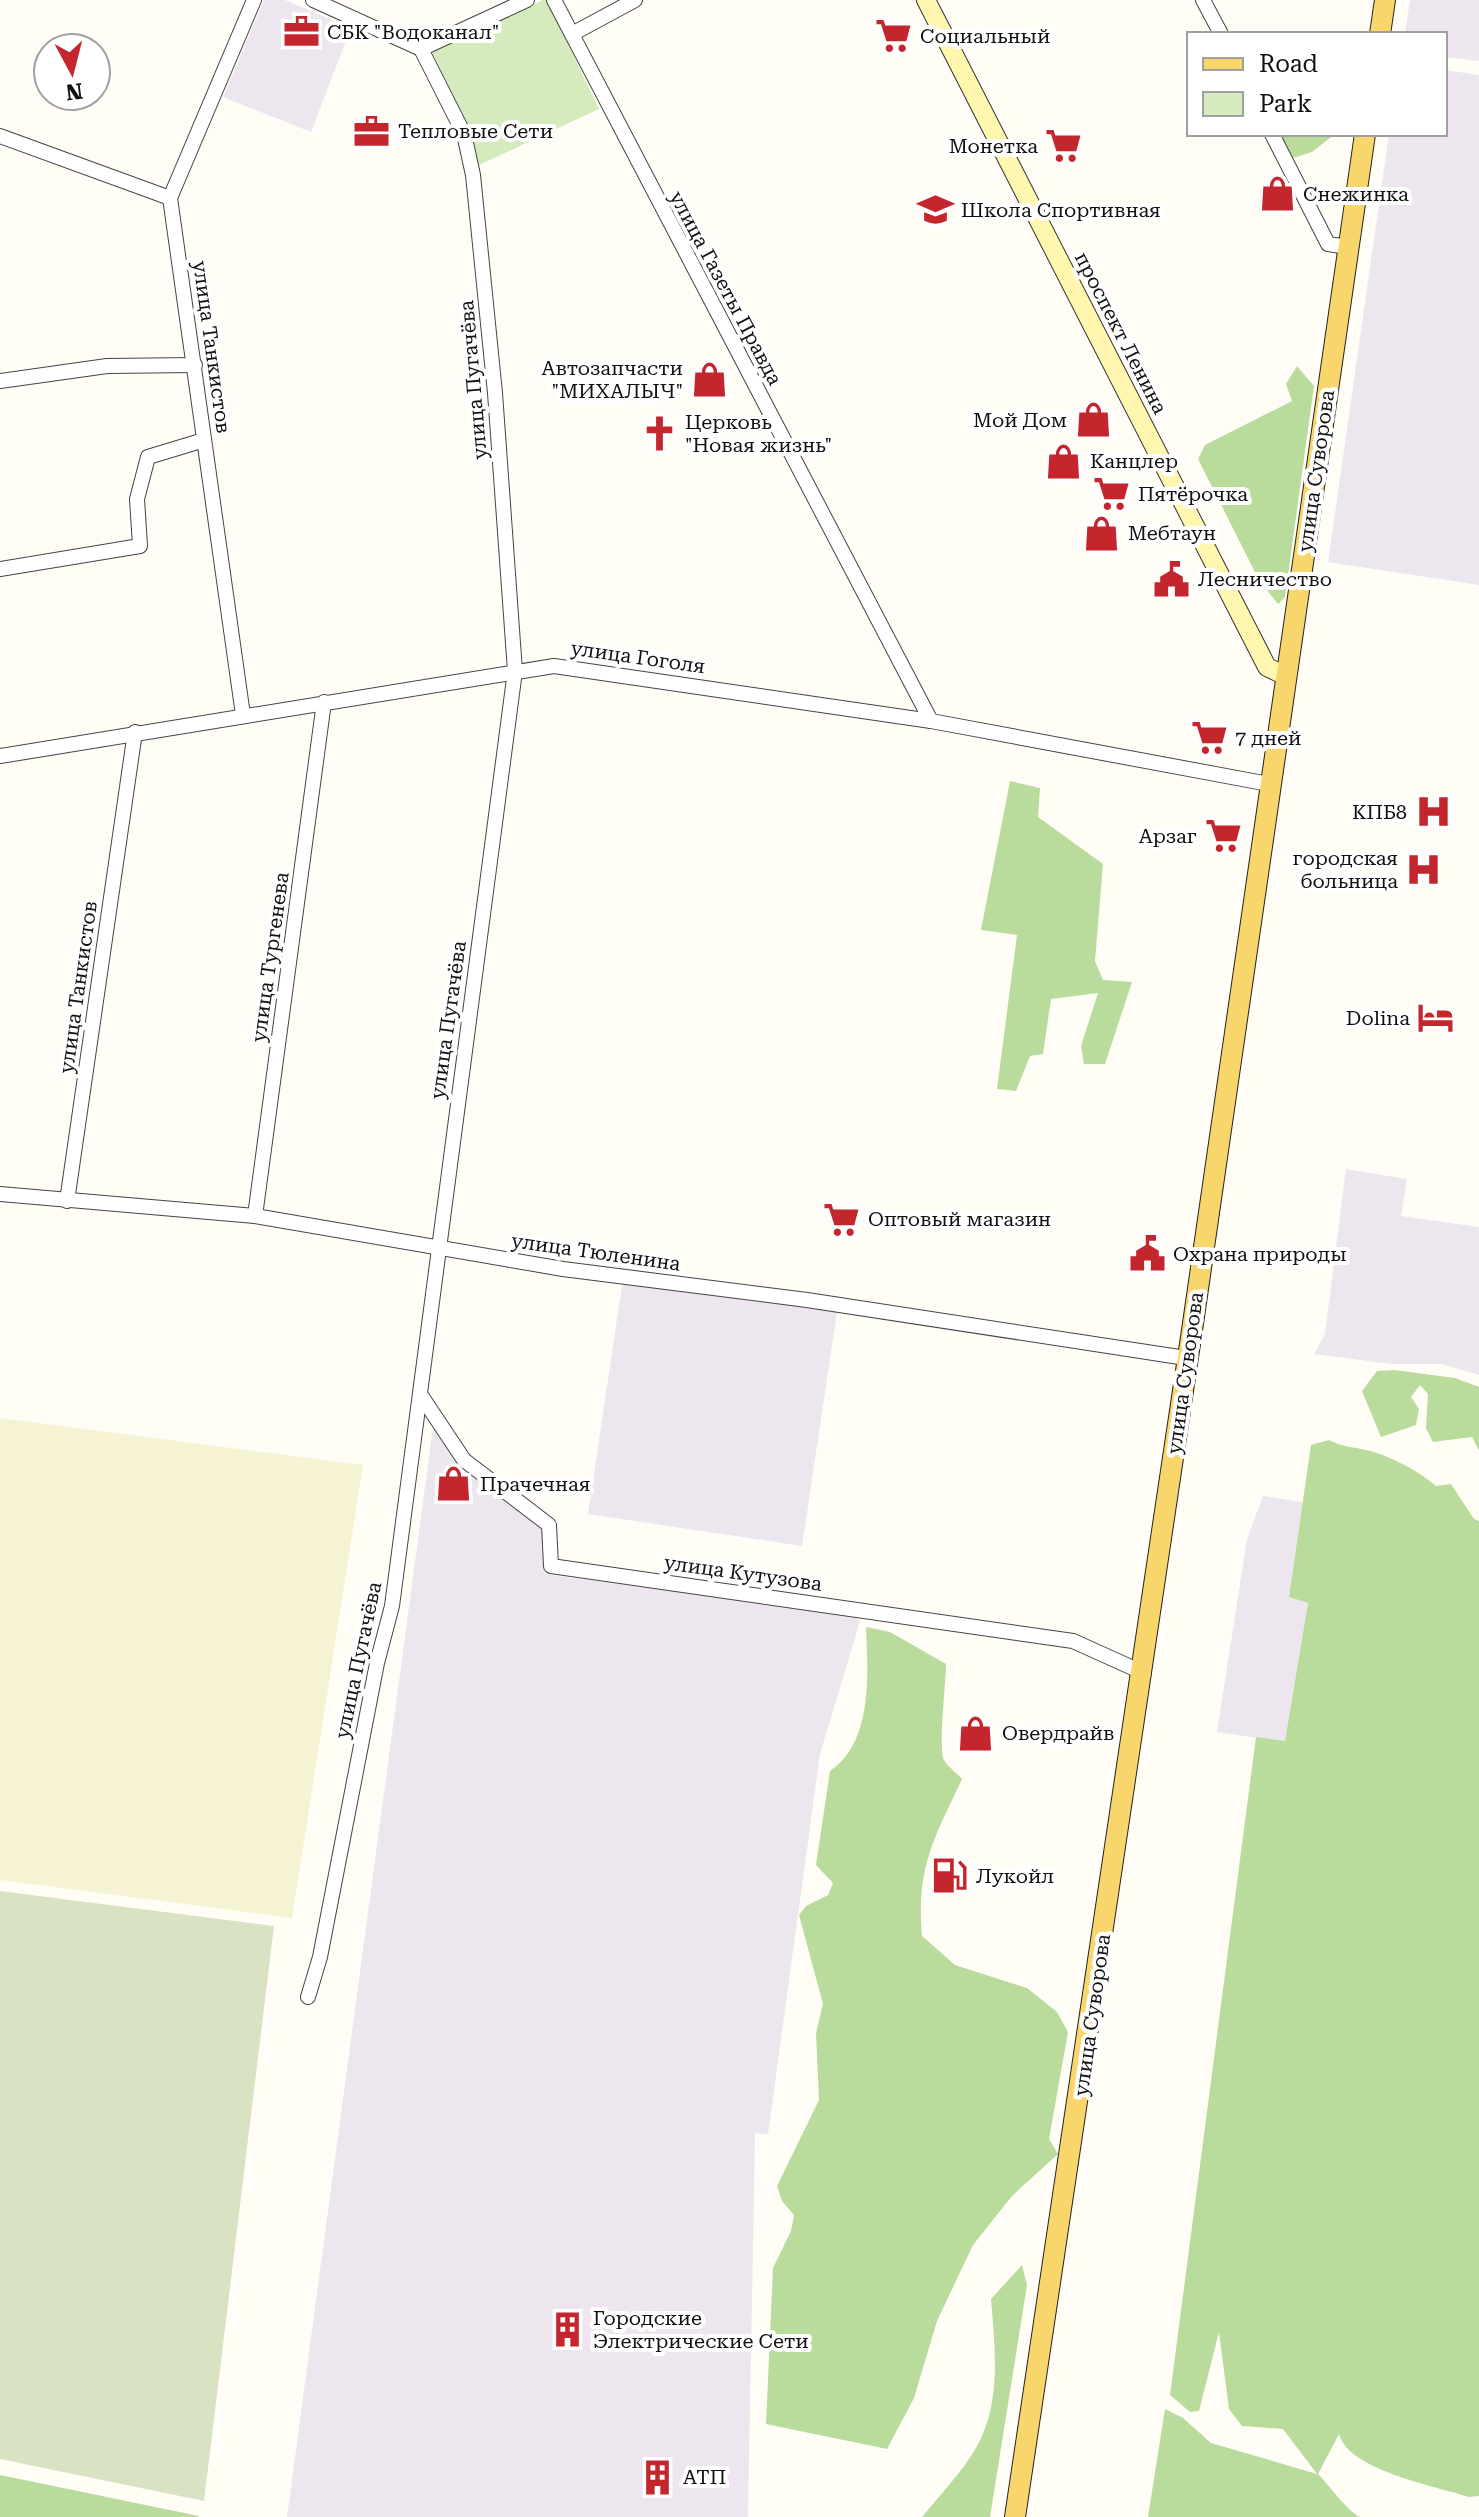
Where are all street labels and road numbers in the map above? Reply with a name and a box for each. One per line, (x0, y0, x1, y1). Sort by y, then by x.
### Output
street label: улица Газеты Правда (665, 187, 787, 389)
street label: проспект Ленина (1070, 248, 1172, 418)
street label: улица Танкистов (188, 259, 236, 435)
street label: улица Пугачёва (454, 299, 492, 461)
street label: улица Суворова (1293, 388, 1339, 554)
street label: улица Гоголя (569, 636, 707, 678)
street label: улица Тургенева (246, 870, 294, 1044)
street label: улица Танкистов (54, 899, 102, 1075)
street label: улица Пугачёва (425, 939, 471, 1101)
street label: улица Тюленина (510, 1228, 682, 1276)
street label: улица Суворова (1162, 1290, 1208, 1456)
street label: улица Кутузова (662, 1550, 824, 1596)
street label: улица Пугачёва (330, 1579, 386, 1741)
street label: улица Суворова (1069, 1932, 1115, 2098)

